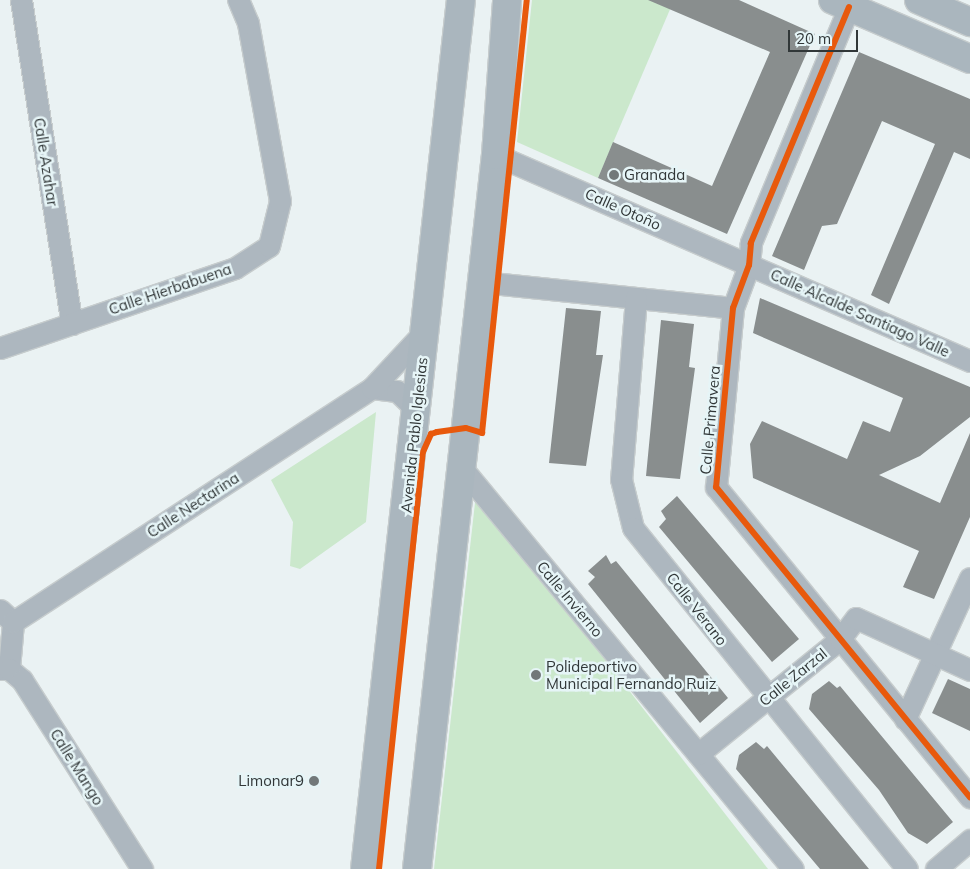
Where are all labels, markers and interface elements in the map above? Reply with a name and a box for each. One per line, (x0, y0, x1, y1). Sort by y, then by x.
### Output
scale bar (790, 20, 860, 52)
text: 20 m (796, 29, 831, 48)
street label: Calle Azahar (30, 117, 62, 207)
place label: Granada (624, 166, 685, 184)
marker: Granada (608, 169, 620, 181)
street label: Calle Otoño (582, 184, 664, 234)
street label: Calle Hierbabuena (106, 260, 234, 318)
street label: Calle Alcalde Santiago Valle (768, 265, 952, 361)
street label: Avenida Pablo Iglesias (397, 356, 431, 514)
street label: Calle Primavera (696, 365, 724, 475)
street label: Calle Nectarina (144, 469, 242, 541)
street label: Calle Invierno (533, 557, 607, 641)
street label: Calle Verano (663, 569, 731, 649)
street label: Calle Zarzal (756, 644, 830, 710)
place label: Polideportivo Municipal Fernando Ruiz (546, 657, 717, 692)
marker: Polideportivo Municipal Fernando Ruiz (530, 669, 542, 681)
street label: Calle Mango (46, 726, 108, 808)
place label: Limonar9 (238, 772, 304, 790)
marker: Limonar9 (308, 775, 320, 787)

